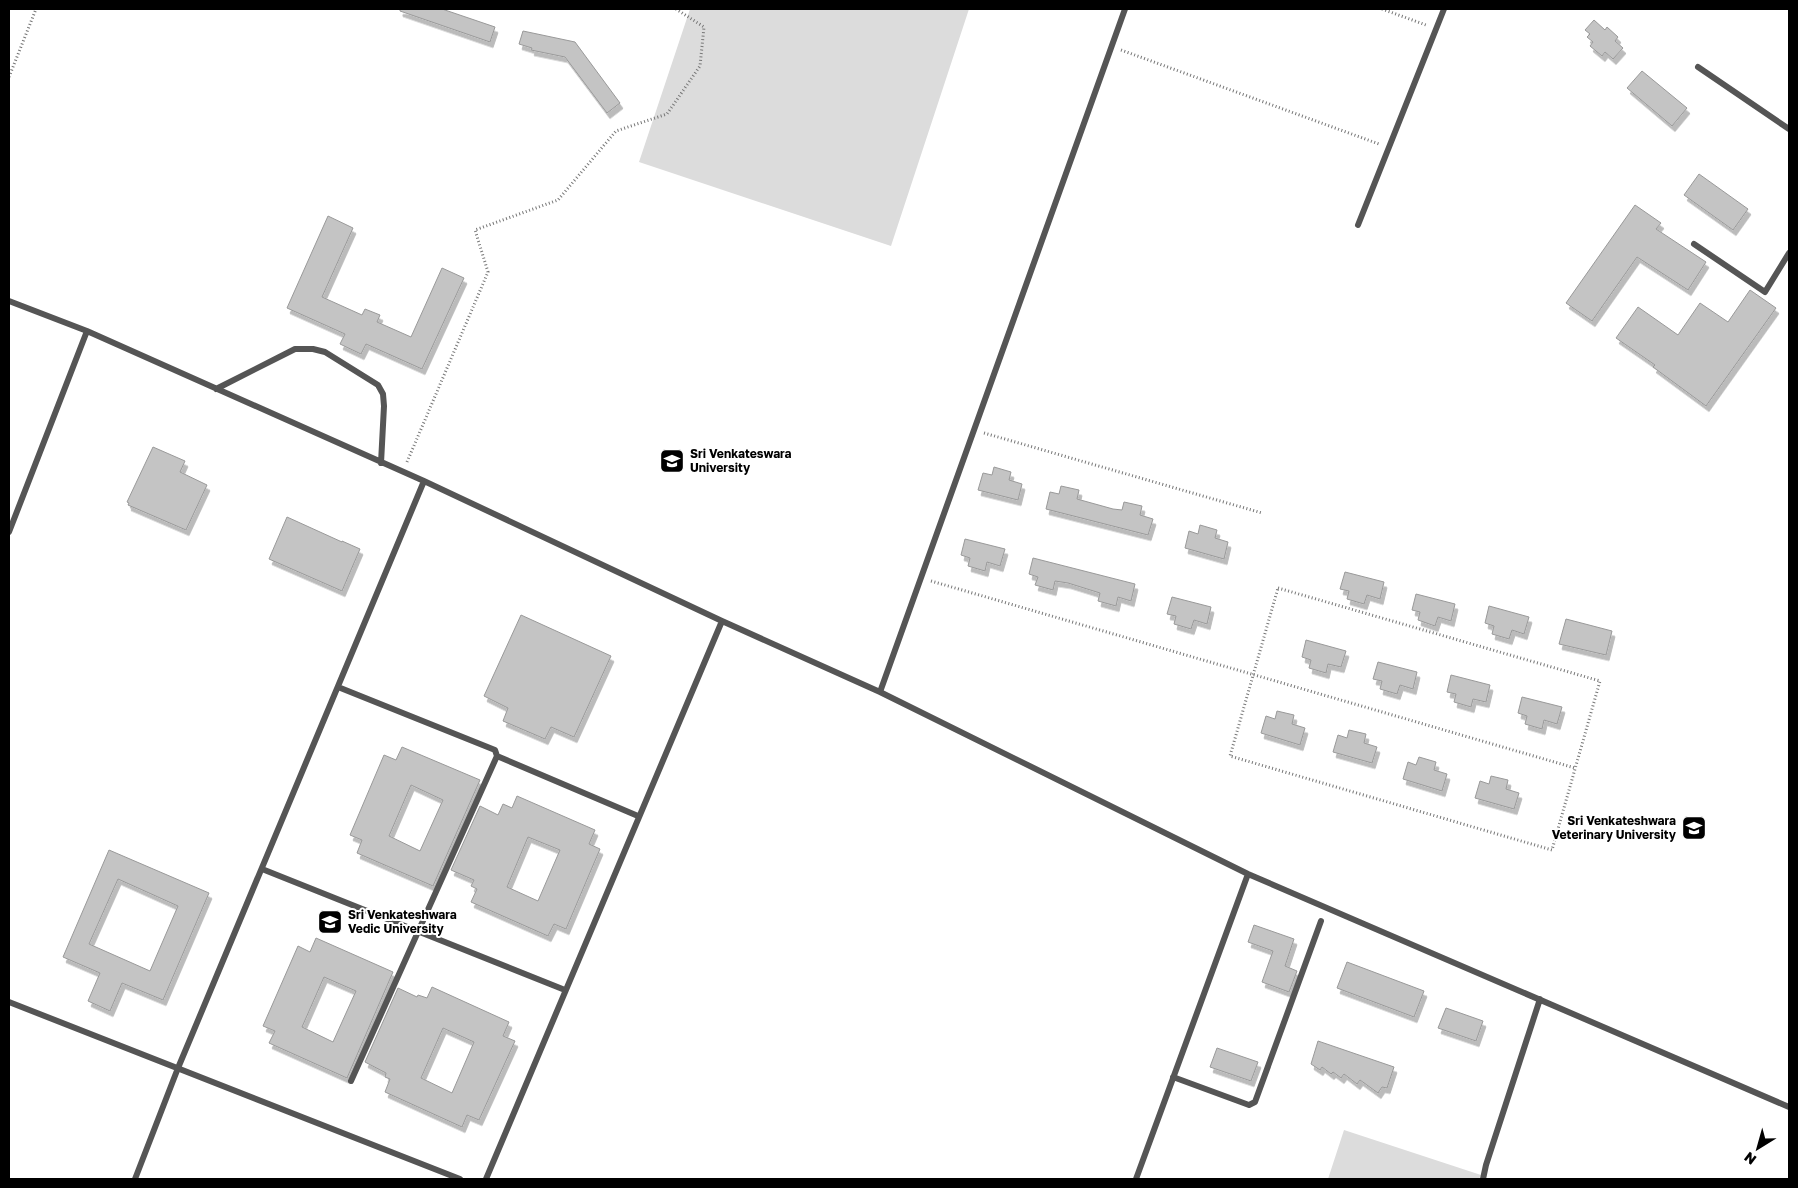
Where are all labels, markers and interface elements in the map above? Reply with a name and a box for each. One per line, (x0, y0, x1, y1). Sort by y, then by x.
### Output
place label: Sri Venkateswara University (690, 446, 792, 475)
school or university icon: Sri Venkateswara University (659, 448, 685, 474)
place label: Sri Venkateshwara Veterinary University (1552, 813, 1677, 842)
school or university icon: Sri Venkateshwara Veterinary University (1681, 815, 1707, 841)
place label: Sri Venkateshwara Vedic University (348, 907, 457, 936)
school or university icon: Sri Venkateshwara Vedic University (317, 909, 343, 935)
north arrow (1733, 1123, 1783, 1173)
text: N (1741, 1149, 1759, 1169)

